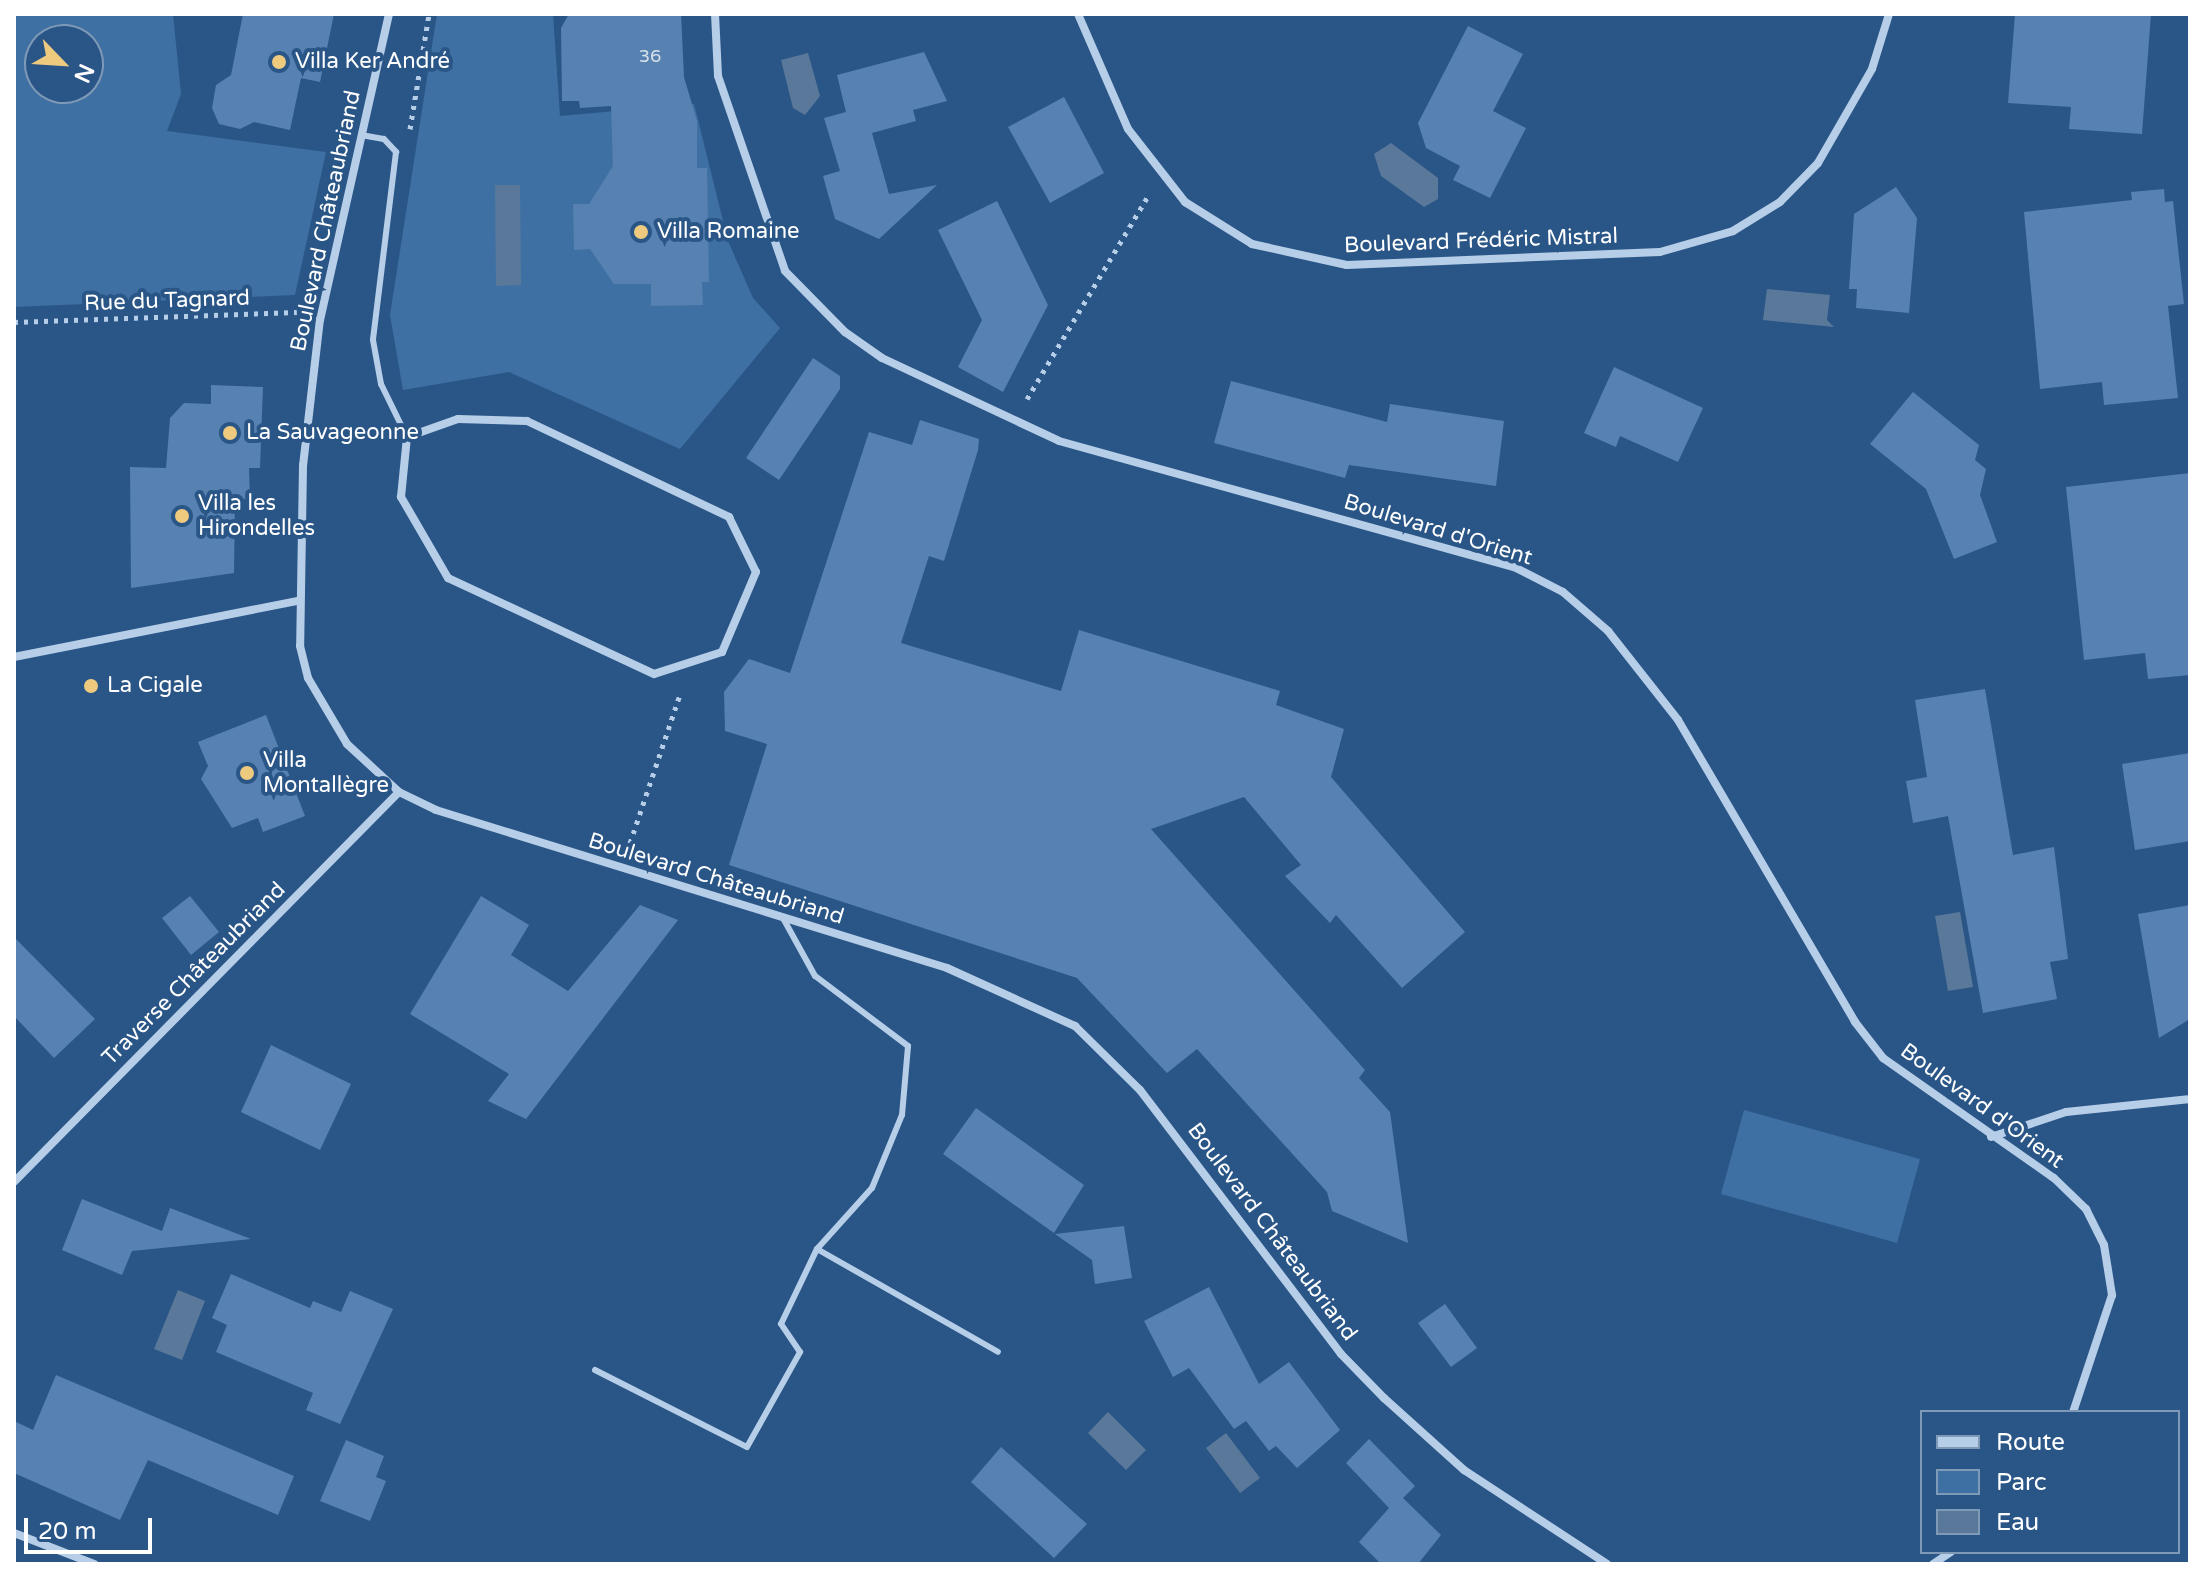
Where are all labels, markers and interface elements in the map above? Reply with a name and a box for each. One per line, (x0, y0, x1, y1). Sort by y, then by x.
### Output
north arrow (24, 24, 104, 104)
house number: 36 (639, 45, 661, 67)
place label: Villa Ker André (295, 49, 450, 75)
marker: Villa Ker André (270, 53, 288, 71)
text: N (68, 60, 99, 87)
street label: Boulevard Châteaubriand (285, 88, 367, 354)
place label: Villa Romaine (657, 219, 799, 245)
marker: Villa Romaine (632, 223, 650, 241)
street label: Boulevard Frédéric Mistral (1344, 223, 1618, 259)
street label: Rue du Tagnard (84, 285, 250, 317)
place label: La Sauvageonne (246, 420, 419, 446)
marker: La Sauvageonne (221, 424, 239, 442)
street label: Boulevard d'Orient (1341, 489, 1535, 571)
place label: Villa les Hirondelles (198, 490, 315, 542)
marker: Villa les Hirondelles (173, 507, 191, 525)
place label: La Cigale (107, 673, 203, 699)
marker: La Cigale (82, 677, 100, 695)
place label: Villa Montallègre (263, 747, 389, 798)
marker: Villa Montallègre (238, 764, 256, 782)
street label: Boulevard Châteaubriand (585, 828, 847, 930)
street label: Traverse Châteaubriand (97, 877, 291, 1071)
street label: Boulevard d'Orient (1895, 1038, 2069, 1174)
street label: Boulevard Châteaubriand (1181, 1118, 1363, 1346)
legend (1920, 1410, 2180, 1554)
text: Route (1996, 1428, 2065, 1457)
text: Parc (1996, 1468, 2047, 1497)
scale bar (28, 1502, 156, 1552)
text: Eau (1996, 1508, 2039, 1537)
text: 20 m (38, 1517, 96, 1546)

